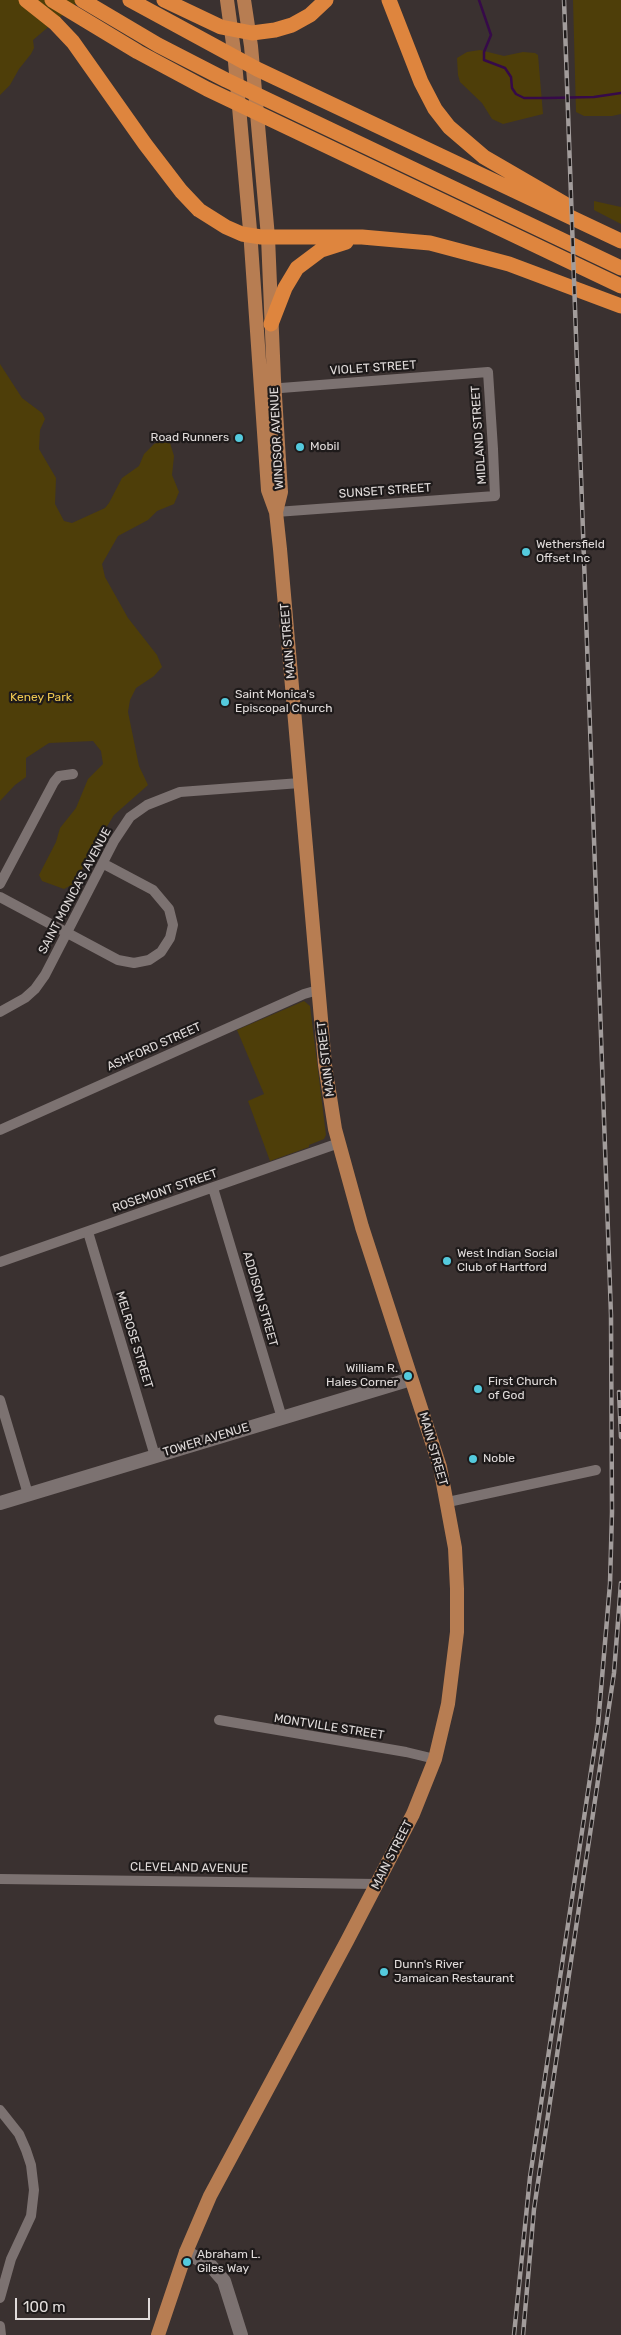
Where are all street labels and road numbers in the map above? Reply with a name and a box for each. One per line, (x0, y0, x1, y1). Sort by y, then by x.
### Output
street label: VIOLET STREET (329, 358, 417, 378)
street label: MIDLAND STREET (468, 385, 490, 485)
street label: WINDSOR AVENUE (267, 386, 287, 490)
street label: SUNSET STREET (338, 481, 432, 501)
street label: MAIN STREET (278, 603, 298, 679)
street label: SAINT MONICA'S AVENUE (36, 825, 114, 957)
street label: ASHFORD STREET (105, 1020, 203, 1074)
street label: MAIN STREET (314, 1021, 338, 1097)
street label: ROSEMONT STREET (111, 1166, 219, 1216)
street label: ADDISON STREET (240, 1250, 280, 1348)
street label: MELROSE STREET (112, 1290, 156, 1390)
street label: MAIN STREET (416, 1411, 450, 1487)
street label: TOWER AVENUE (161, 1420, 251, 1460)
street label: MONTVILLE STREET (273, 1711, 385, 1743)
street label: MAIN STREET (368, 1818, 416, 1892)
street label: CLEVELAND AVENUE (130, 1860, 248, 1876)

